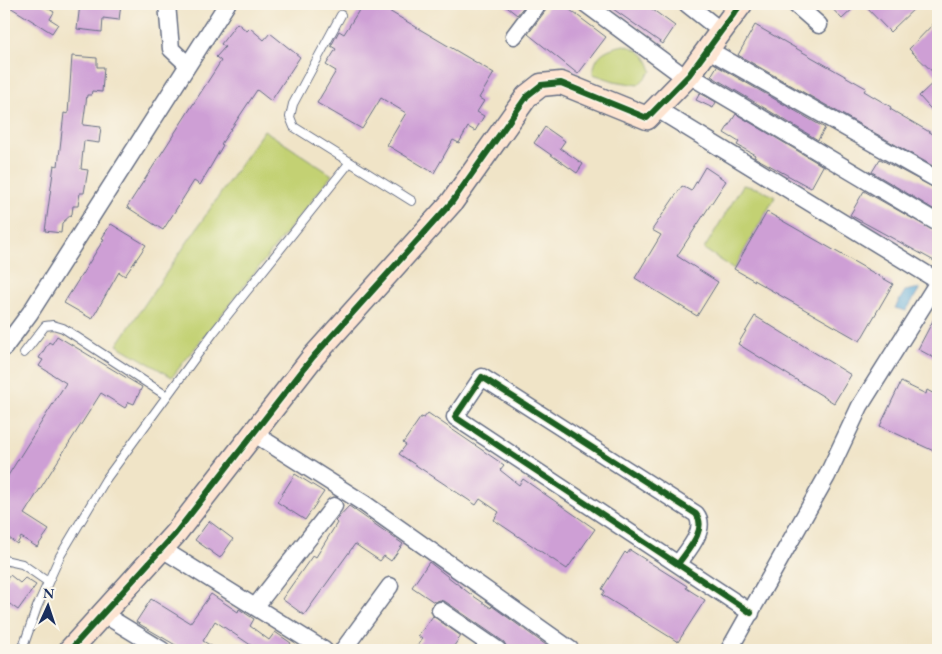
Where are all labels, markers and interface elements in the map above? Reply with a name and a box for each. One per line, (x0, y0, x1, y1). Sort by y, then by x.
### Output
north arrow (22, 582, 72, 632)
text: N (43, 584, 55, 602)

